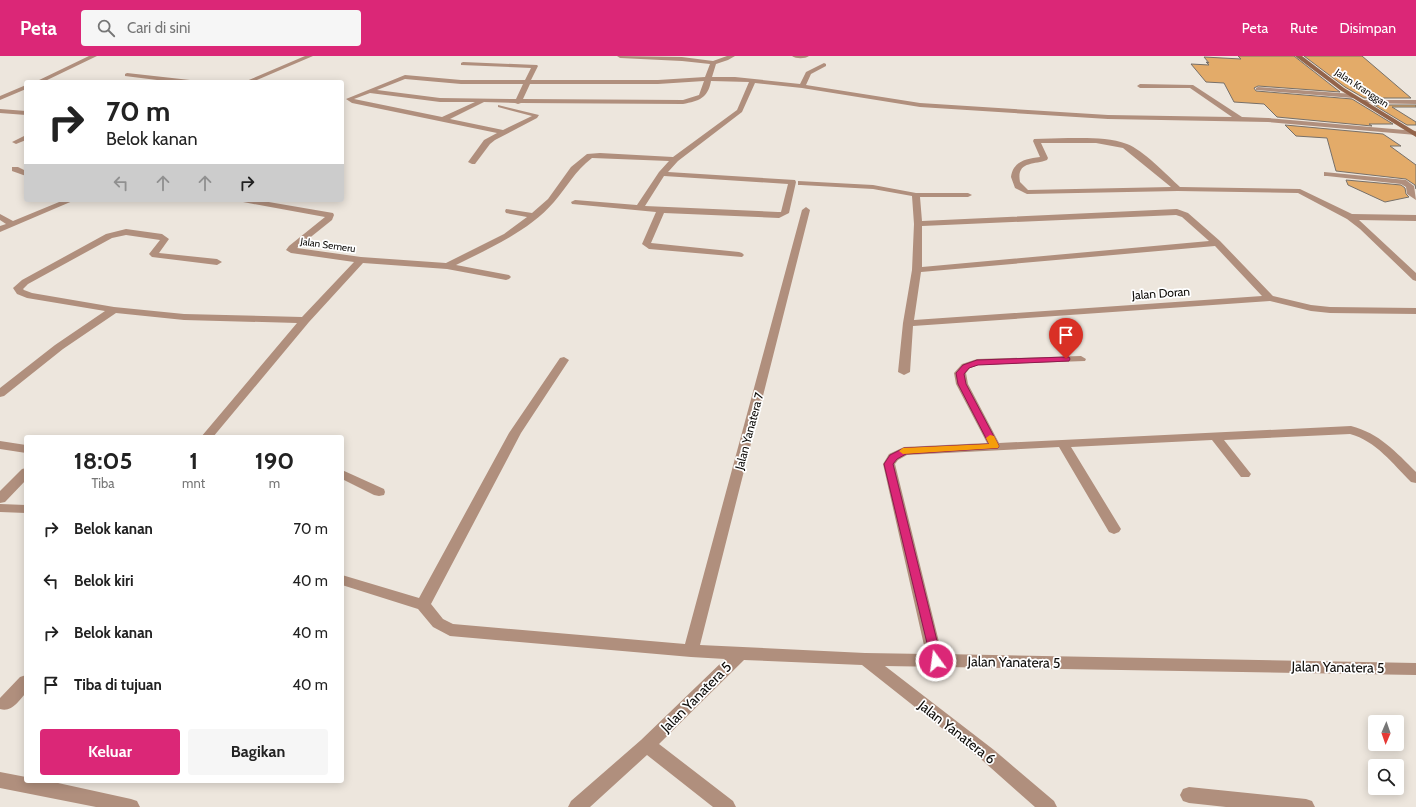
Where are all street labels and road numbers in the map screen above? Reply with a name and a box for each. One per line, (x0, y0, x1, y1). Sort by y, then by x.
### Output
street label: Jalan Kranggan (1332, 65, 1392, 110)
street label: Jalan Semeru (299, 235, 356, 255)
street label: Jalan Doran (1130, 283, 1191, 303)
street label: Jalan Yanatera 7 (731, 391, 766, 472)
street label: Jalan Yanatera 5 (966, 652, 1061, 672)
street label: Jalan Yanatera 5 (1290, 657, 1385, 677)
street label: Jalan Yanatera 5 (656, 658, 735, 737)
street label: Jalan Yanatera 6 (914, 696, 999, 768)

